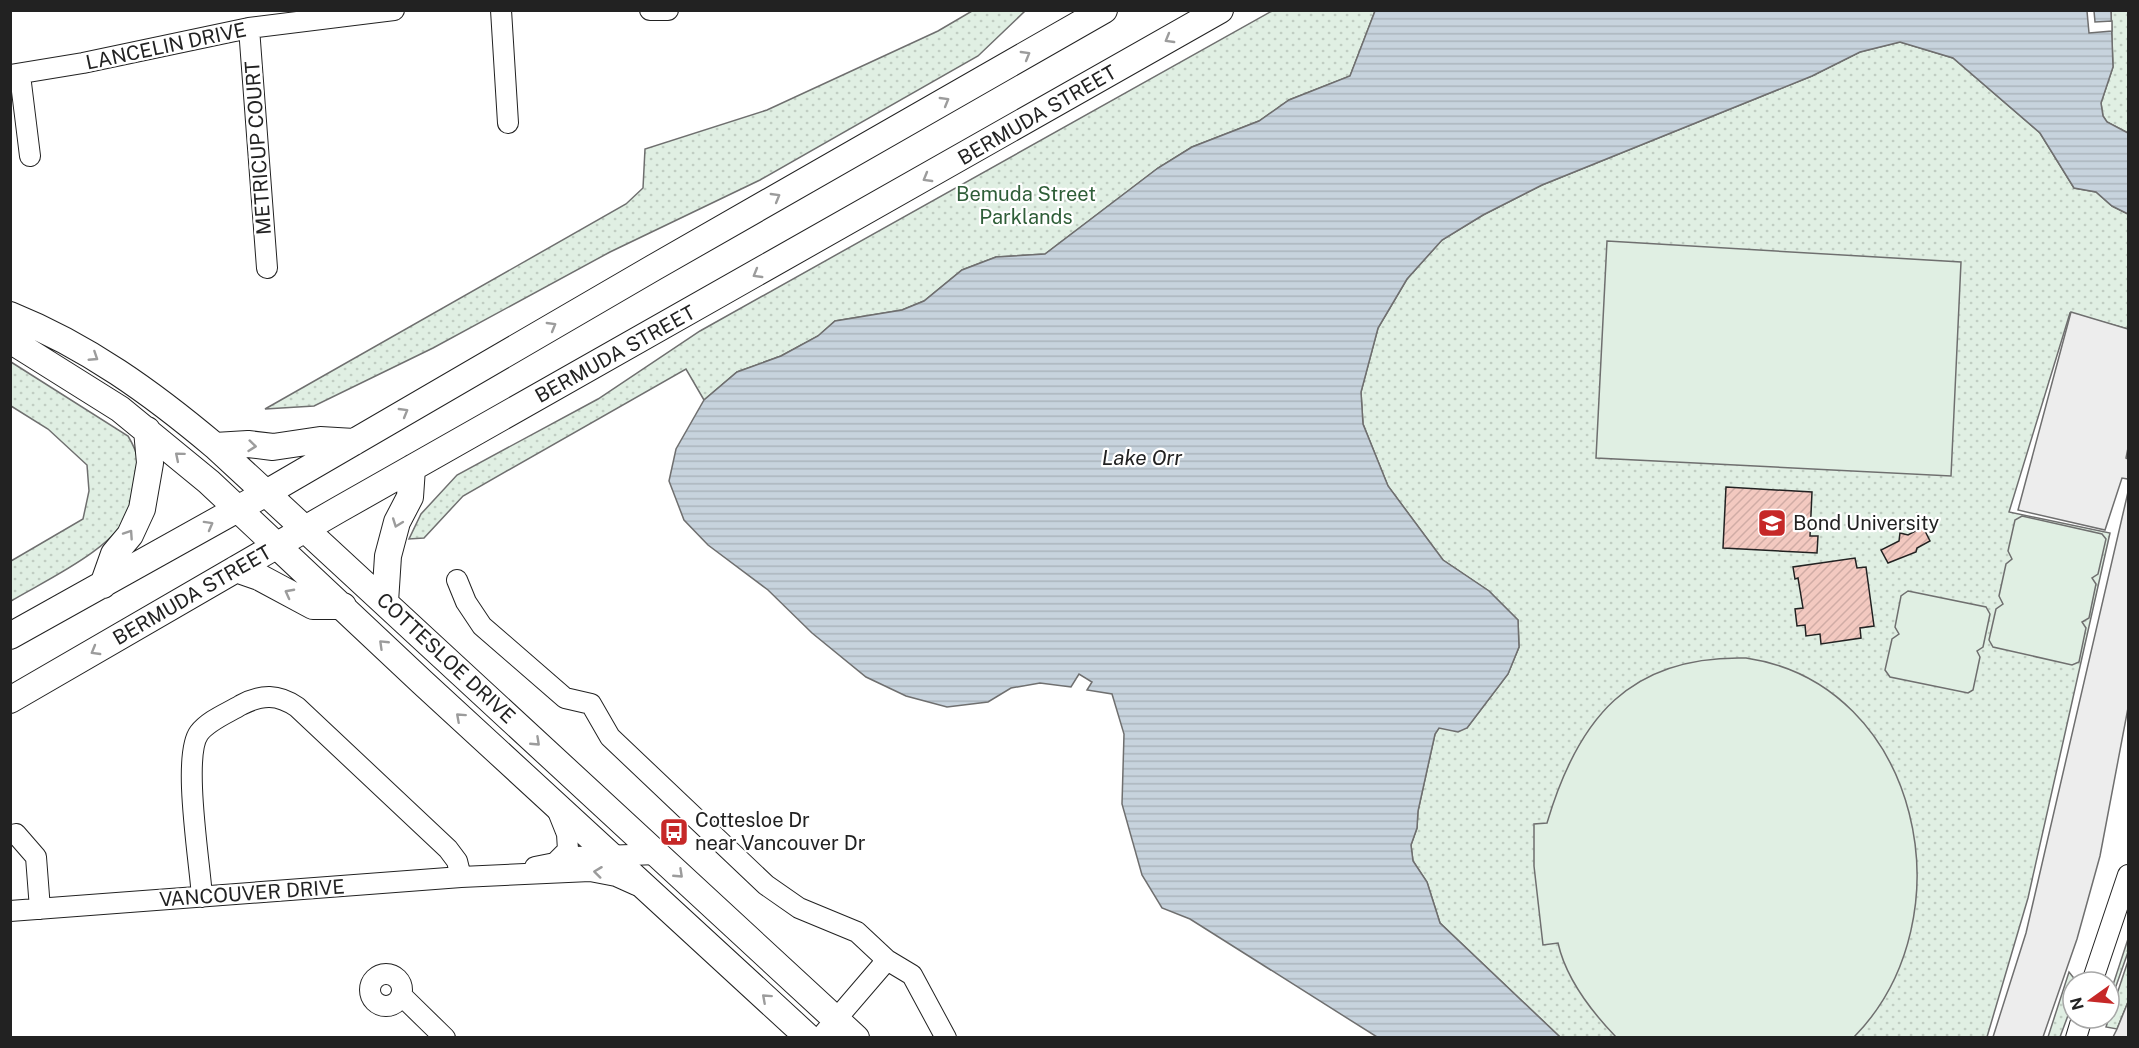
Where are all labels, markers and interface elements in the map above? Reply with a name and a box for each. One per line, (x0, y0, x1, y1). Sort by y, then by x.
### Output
street label: LANCELIN DRIVE (84, 17, 248, 75)
one-way arrow (1165, 32, 1175, 44)
one-way arrow (1020, 51, 1031, 62)
street label: METRICUP COURT (240, 60, 276, 236)
street label: BERMUDA STREET (953, 60, 1121, 170)
one-way arrow (939, 97, 950, 108)
one-way arrow (923, 171, 933, 182)
park label: Bemuda Street Parklands (956, 182, 1096, 229)
one-way arrow (770, 193, 780, 205)
one-way arrow (753, 267, 763, 278)
street label: BERMUDA STREET (531, 300, 699, 408)
one-way arrow (546, 322, 556, 333)
one-way arrow (88, 349, 98, 361)
one-way arrow (398, 408, 408, 420)
one-way arrow (247, 439, 256, 452)
water label: Lake Orr (1102, 445, 1183, 470)
one-way arrow (175, 452, 186, 463)
school or university icon: Bond University (1756, 507, 1788, 539)
place label: Bond University (1793, 511, 1939, 535)
one-way arrow (392, 517, 405, 528)
one-way arrow (202, 521, 213, 532)
one-way arrow (122, 530, 133, 541)
street label: BERMUDA STREET (108, 540, 276, 650)
street label: COTTESLOE DRIVE (372, 588, 520, 728)
one-way arrow (284, 589, 295, 600)
one-way arrow (379, 641, 390, 652)
one-way arrow (91, 644, 101, 655)
one-way arrow (456, 713, 467, 724)
one-way arrow (529, 734, 540, 745)
place label: Cottesloe Dr near Vancouver Dr (695, 808, 866, 855)
bus stop icon: Cottesloe Dr near Vancouver Dr (658, 816, 690, 848)
one-way arrow (593, 866, 603, 879)
one-way arrow (672, 867, 683, 878)
street label: VANCOUVER DRIVE (158, 875, 346, 911)
north arrow (2061, 970, 2121, 1030)
one-way arrow (762, 994, 773, 1005)
text: N (2066, 995, 2088, 1012)

